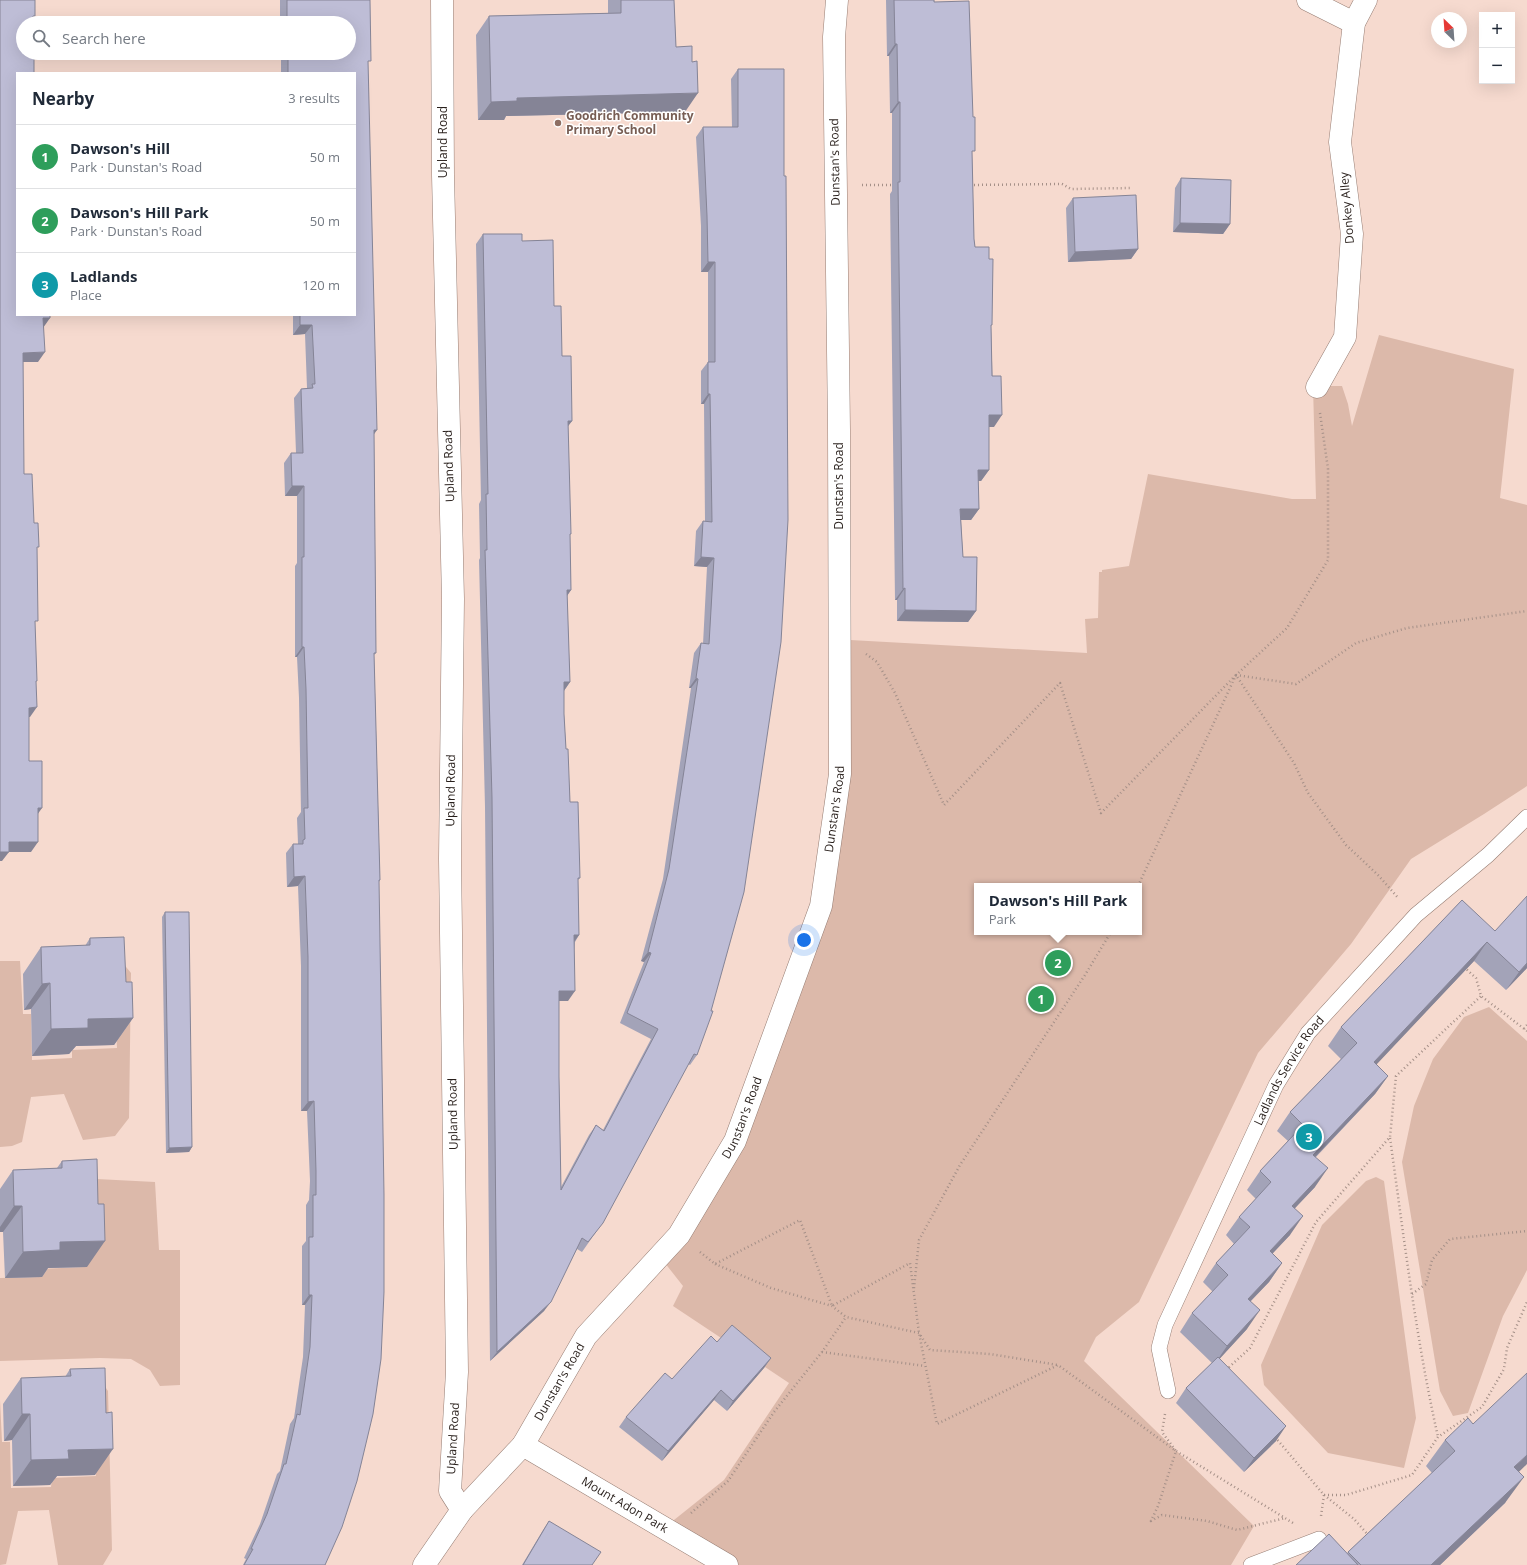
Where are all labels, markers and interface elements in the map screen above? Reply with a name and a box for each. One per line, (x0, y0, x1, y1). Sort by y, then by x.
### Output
north arrow (1431, 12, 1467, 48)
map controls (1479, 12, 1515, 84)
button: + (1479, 12, 1515, 48)
search box (16, 16, 356, 60)
icon: search (30, 27, 52, 49)
text: Search here (62, 28, 146, 48)
button: − (1479, 48, 1515, 84)
text: Nearby (32, 87, 94, 110)
text: 3 results (288, 89, 340, 107)
street label: Upland Road (434, 106, 451, 178)
place label: Goodrich Community Primary School (566, 107, 694, 138)
marker: Goodrich Community Primary School (553, 118, 563, 128)
street label: Dunstan's Road (825, 118, 844, 206)
text: Dawson's Hill (70, 138, 170, 158)
text: 1 (41, 148, 49, 166)
text: 50 m (310, 148, 340, 166)
text: Park · Dunstan's Road (70, 158, 202, 176)
street label: Donkey Alley (1335, 171, 1358, 245)
text: Dawson's Hill Park (70, 202, 209, 222)
text: 2 (41, 212, 49, 230)
text: 50 m (310, 212, 340, 230)
text: Park · Dunstan's Road (70, 222, 202, 240)
text: Ladlands (70, 266, 137, 286)
text: 3 (41, 276, 49, 294)
text: 120 m (302, 276, 340, 294)
text: Place (70, 286, 102, 304)
street label: Upland Road (439, 430, 458, 502)
street label: Dunstan's Road (830, 442, 847, 530)
street label: Upland Road (441, 754, 459, 827)
street label: Dunstan's Road (820, 766, 848, 853)
popup (974, 883, 1142, 935)
text: Dawson's Hill Park (989, 890, 1127, 910)
text: Park (989, 910, 1016, 928)
your location (794, 930, 814, 950)
pin: 2 (1045, 948, 1071, 978)
pin: 1 (1028, 984, 1054, 1014)
street label: Ladlands Service Road (1250, 1012, 1328, 1128)
street label: Dunstan's Road (717, 1074, 766, 1162)
street label: Upland Road (443, 1078, 462, 1150)
pin: 3 (1296, 1122, 1322, 1152)
street label: Dunstan's Road (530, 1339, 588, 1424)
street label: Upland Road (442, 1402, 463, 1475)
street label: Mount Adon Park (578, 1472, 672, 1537)

